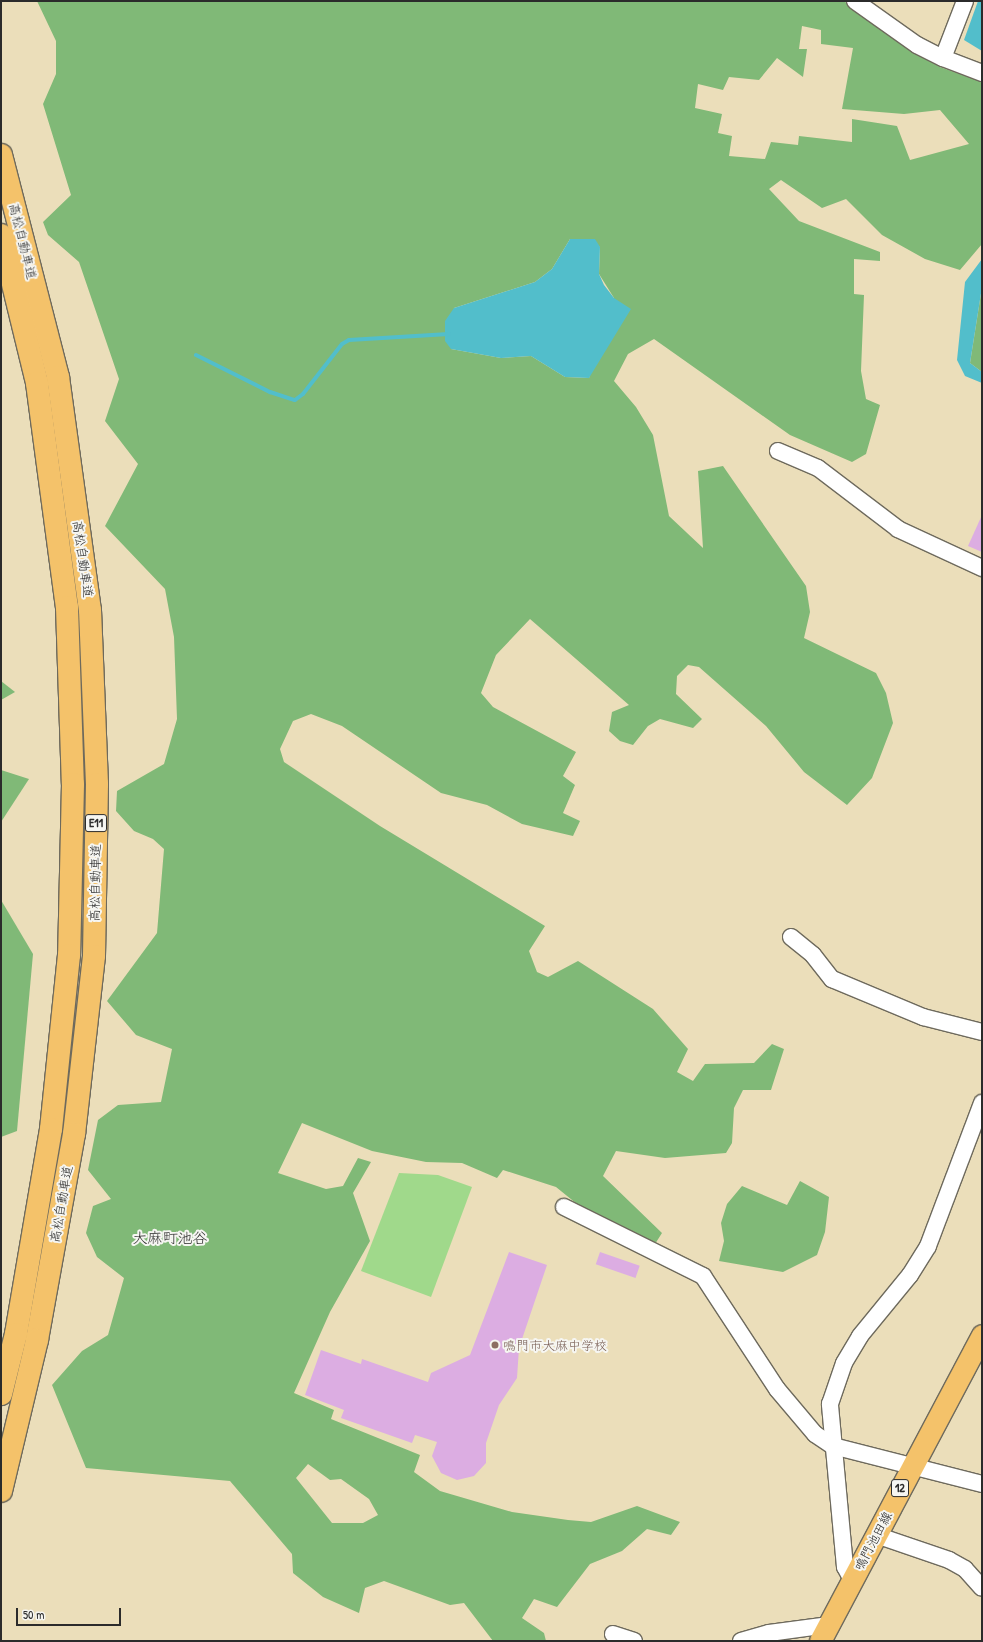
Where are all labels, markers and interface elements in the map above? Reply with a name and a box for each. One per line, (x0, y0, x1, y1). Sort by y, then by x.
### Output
street label: 高松自動車道 (6, 201, 40, 281)
street label: 高松自動車道 (70, 519, 96, 599)
road number: E11 (84, 813, 108, 833)
street label: 高松自動車道 (87, 844, 103, 922)
street label: 高松自動車道 (47, 1164, 75, 1244)
district label: 大麻町池谷 (133, 1229, 207, 1247)
place label: 鳴門市大麻中学校 (503, 1337, 607, 1353)
marker: 鳴門市大麻中学校 (490, 1340, 500, 1350)
road number: 12 (891, 1478, 909, 1498)
street label: 鳴門池田線 (851, 1509, 895, 1573)
scale bar (18, 1600, 123, 1626)
text: 50 m (23, 1606, 44, 1623)

